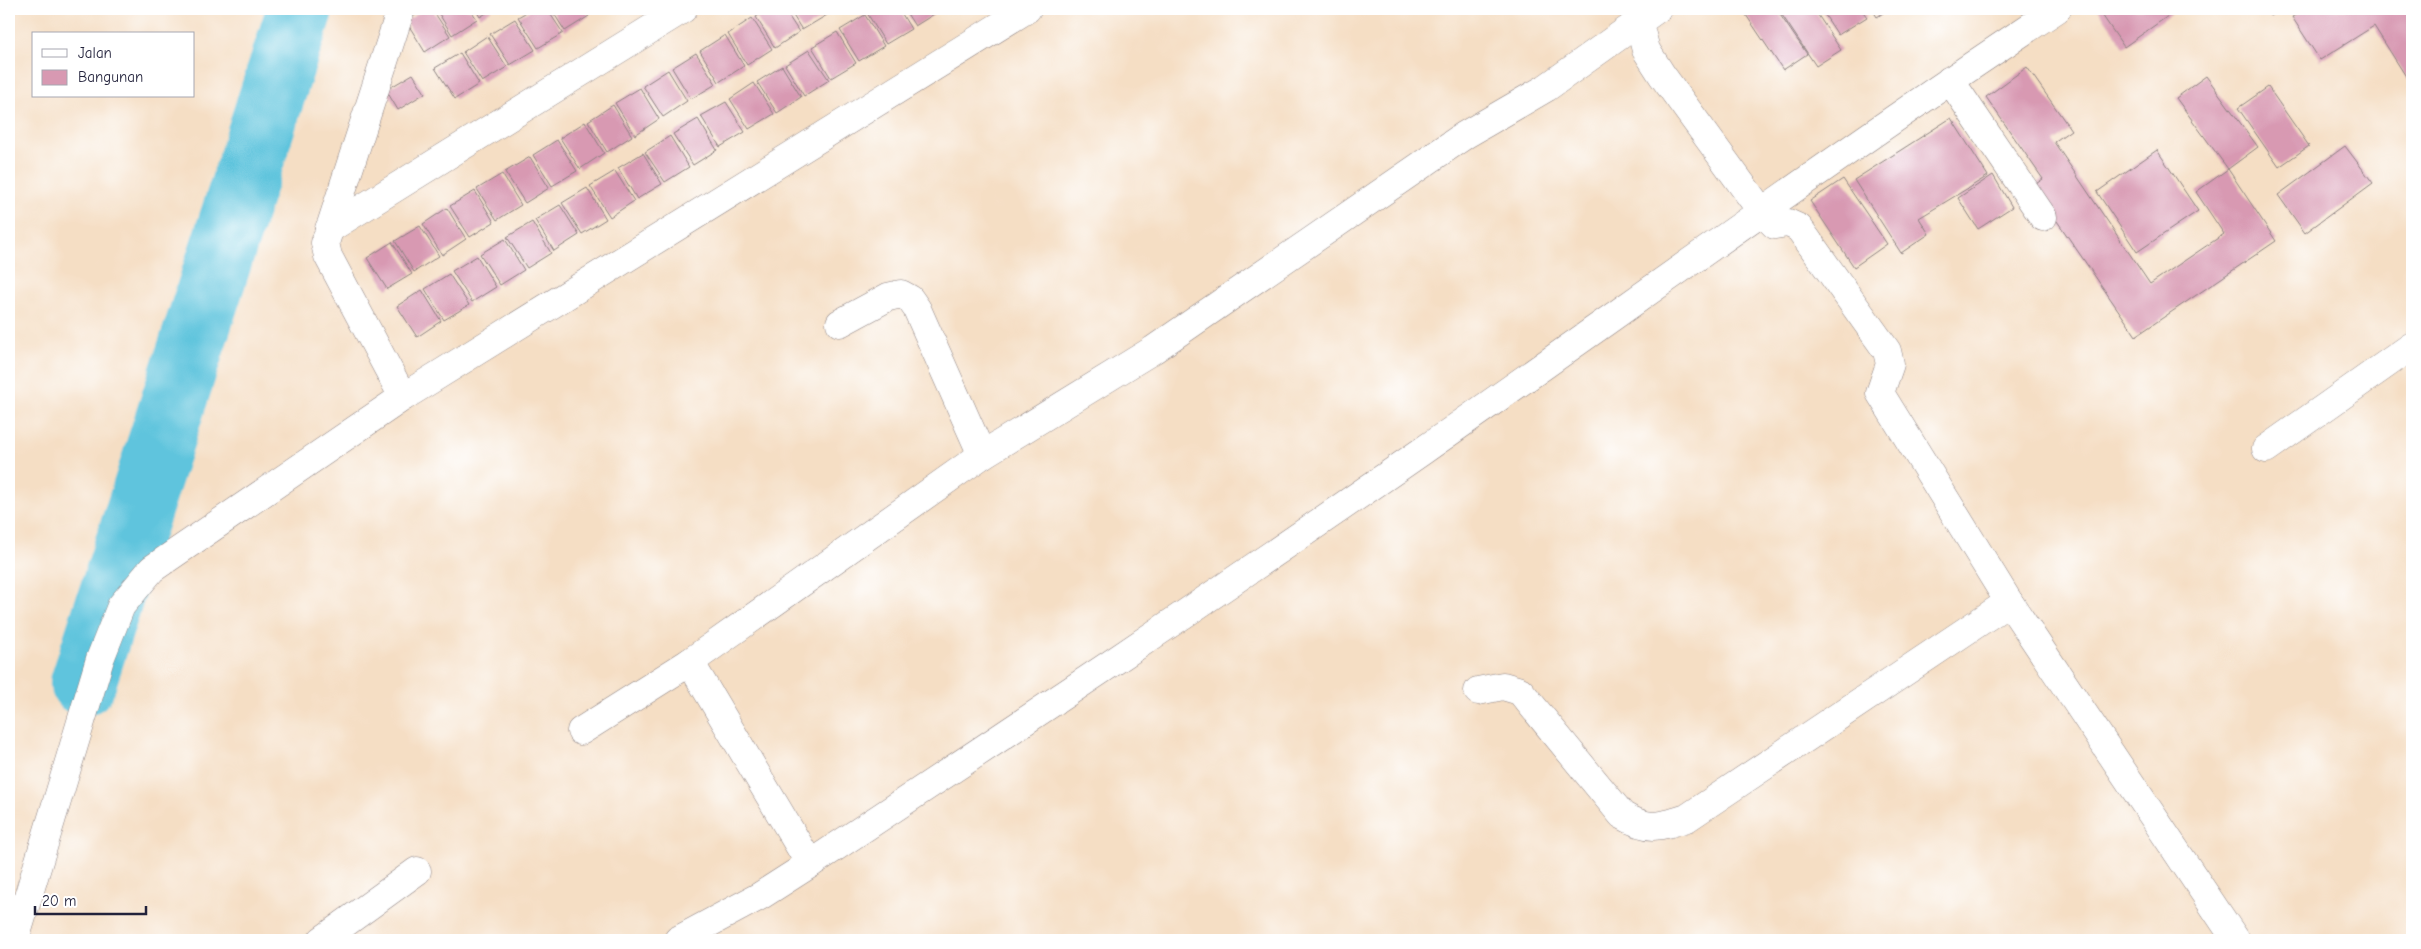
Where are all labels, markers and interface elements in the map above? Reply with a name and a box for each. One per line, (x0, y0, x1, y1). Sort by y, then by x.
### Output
legend (32, 32, 195, 98)
text: Jalan (78, 44, 112, 62)
text: Bangunan (78, 68, 143, 86)
scale bar (35, 884, 146, 916)
text: 20 m (42, 892, 76, 910)

